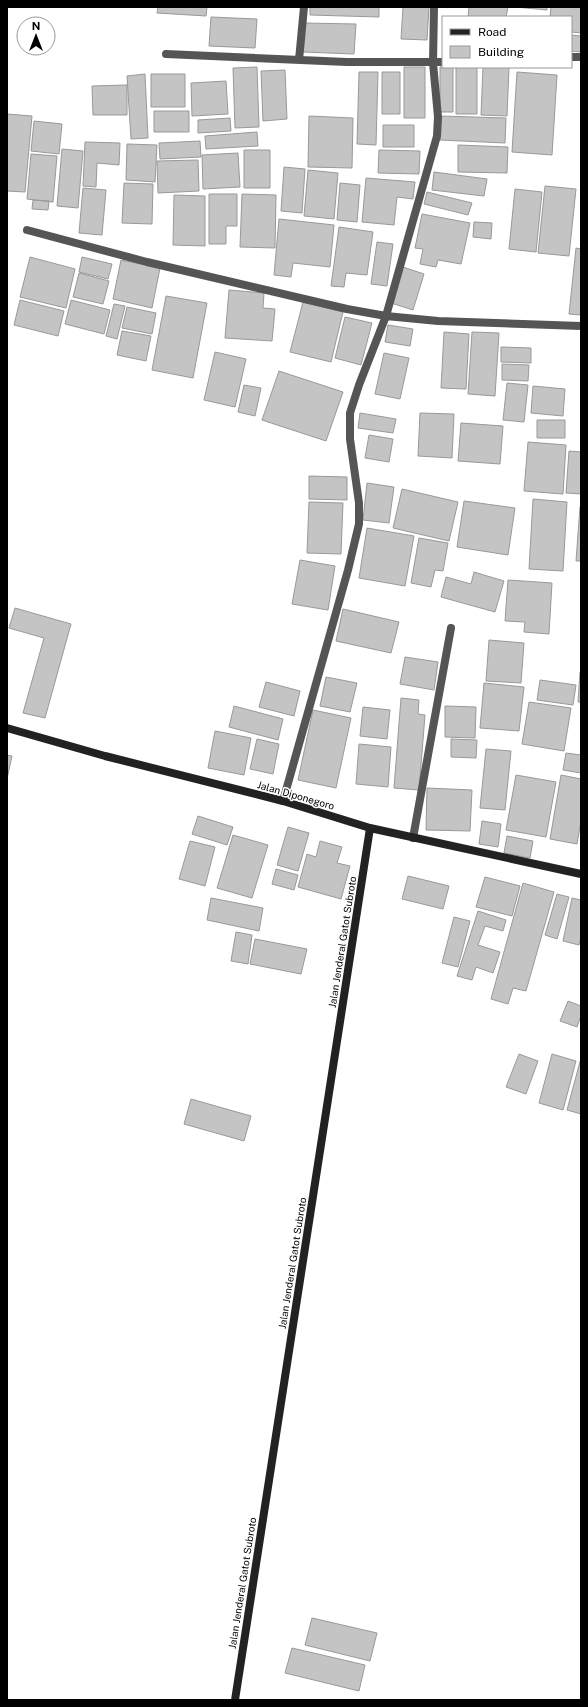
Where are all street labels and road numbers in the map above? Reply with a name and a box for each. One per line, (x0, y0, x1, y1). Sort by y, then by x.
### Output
street label: Jalan Diponegoro (256, 778, 336, 812)
street label: Jalan Jenderal Gatot Subroto (326, 875, 358, 1009)
street label: Jalan Jenderal Gatot Subroto (276, 1196, 308, 1330)
street label: Jalan Jenderal Gatot Subroto (226, 1516, 258, 1650)

